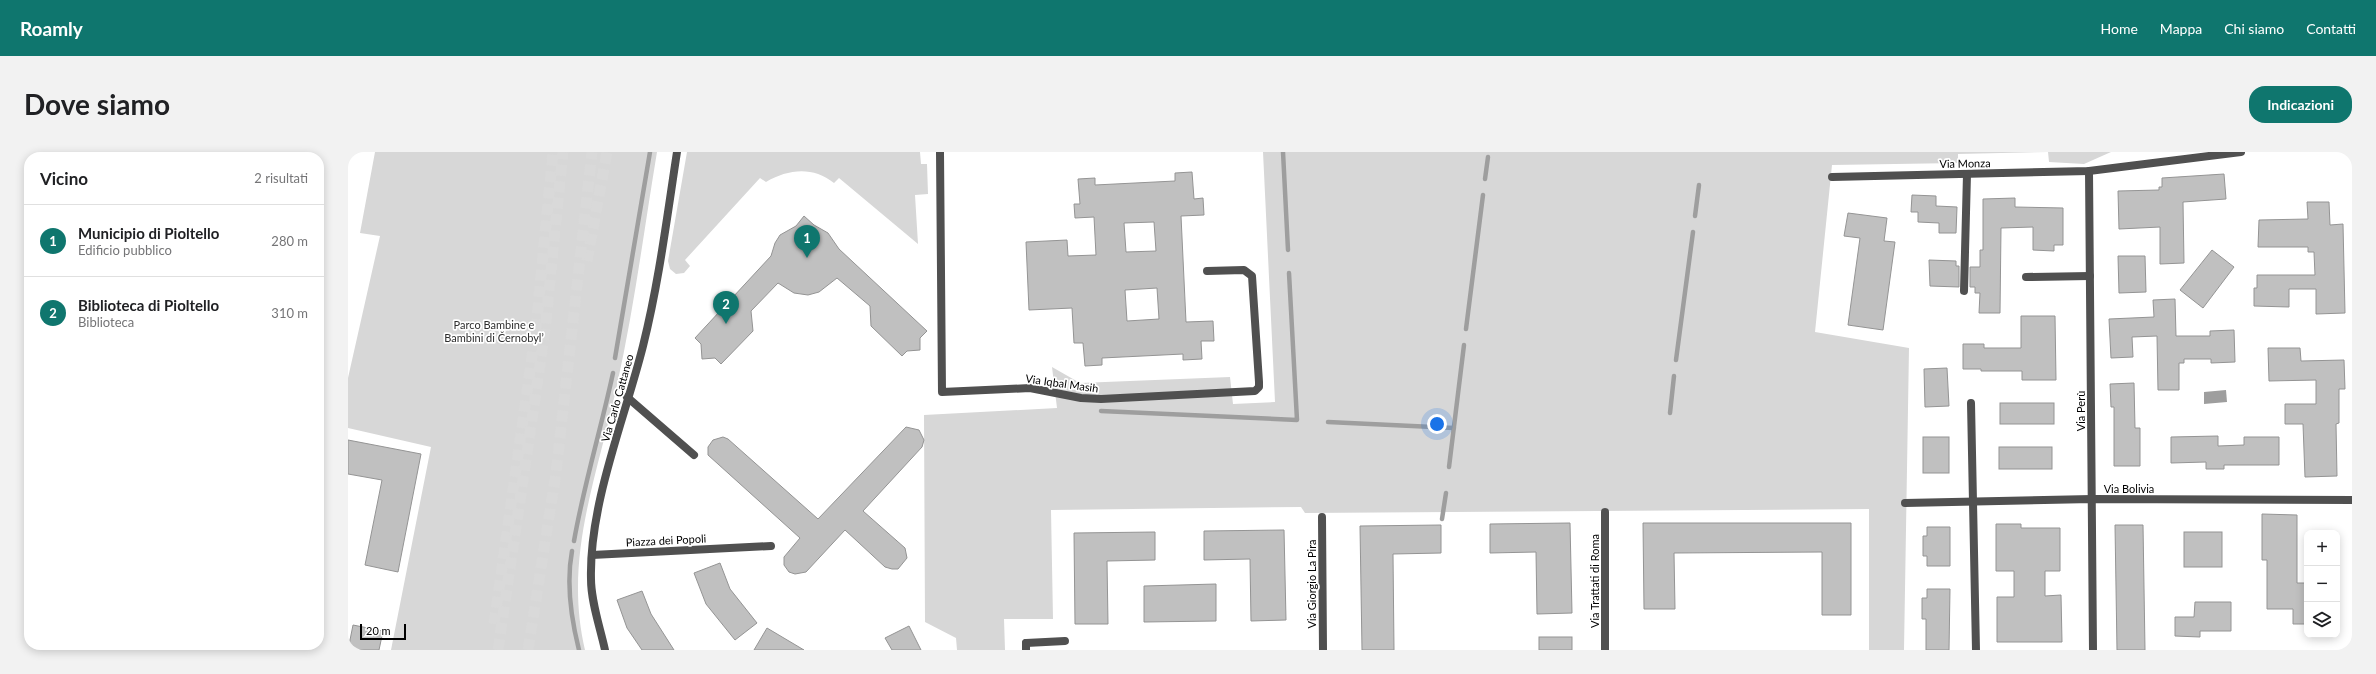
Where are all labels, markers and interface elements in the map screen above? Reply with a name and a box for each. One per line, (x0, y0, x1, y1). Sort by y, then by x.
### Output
text: Roamly (20, 17, 83, 40)
text: Home (2101, 20, 2138, 37)
text: Mappa (2160, 20, 2202, 37)
text: Chi siamo (2224, 20, 2284, 37)
text: Contatti (2306, 20, 2356, 37)
button: Indicazioni (2249, 86, 2352, 123)
text: Dove siamo (24, 87, 170, 121)
street label: Via Monza (1939, 156, 1991, 170)
text: Vicino (40, 168, 88, 189)
text: 2 risultati (254, 170, 308, 186)
text: Municipio di Pioltello (78, 224, 219, 242)
pin: 1 (794, 225, 820, 258)
text: 1 (49, 233, 57, 249)
text: 280 m (271, 233, 308, 249)
text: Edificio pubblico (78, 242, 172, 258)
pin: 2 (713, 291, 739, 324)
text: Biblioteca di Pioltello (78, 296, 219, 314)
text: 2 (49, 305, 57, 321)
text: 310 m (271, 305, 308, 321)
text: Biblioteca (78, 314, 134, 330)
park label: Parco Bambine e Bambini di Černobyl’ (444, 318, 544, 344)
street label: Via Carlo Cattaneo (598, 353, 636, 443)
street label: Via Iqbal Masih (1025, 371, 1099, 395)
street label: Via Perù (2074, 391, 2087, 431)
your location (1427, 414, 1447, 434)
street label: Via Bolivia (2104, 482, 2154, 495)
map controls (2304, 530, 2340, 638)
button: + (2304, 530, 2340, 566)
street label: Piazza dei Popoli (625, 531, 707, 549)
street label: Via Trattati di Roma (1588, 534, 1601, 628)
street label: Via Giorgio La Pira (1305, 539, 1318, 629)
button: − (2304, 566, 2340, 602)
button: layers (2304, 602, 2340, 638)
scale bar (360, 622, 406, 641)
text: 20 m (366, 624, 391, 637)

